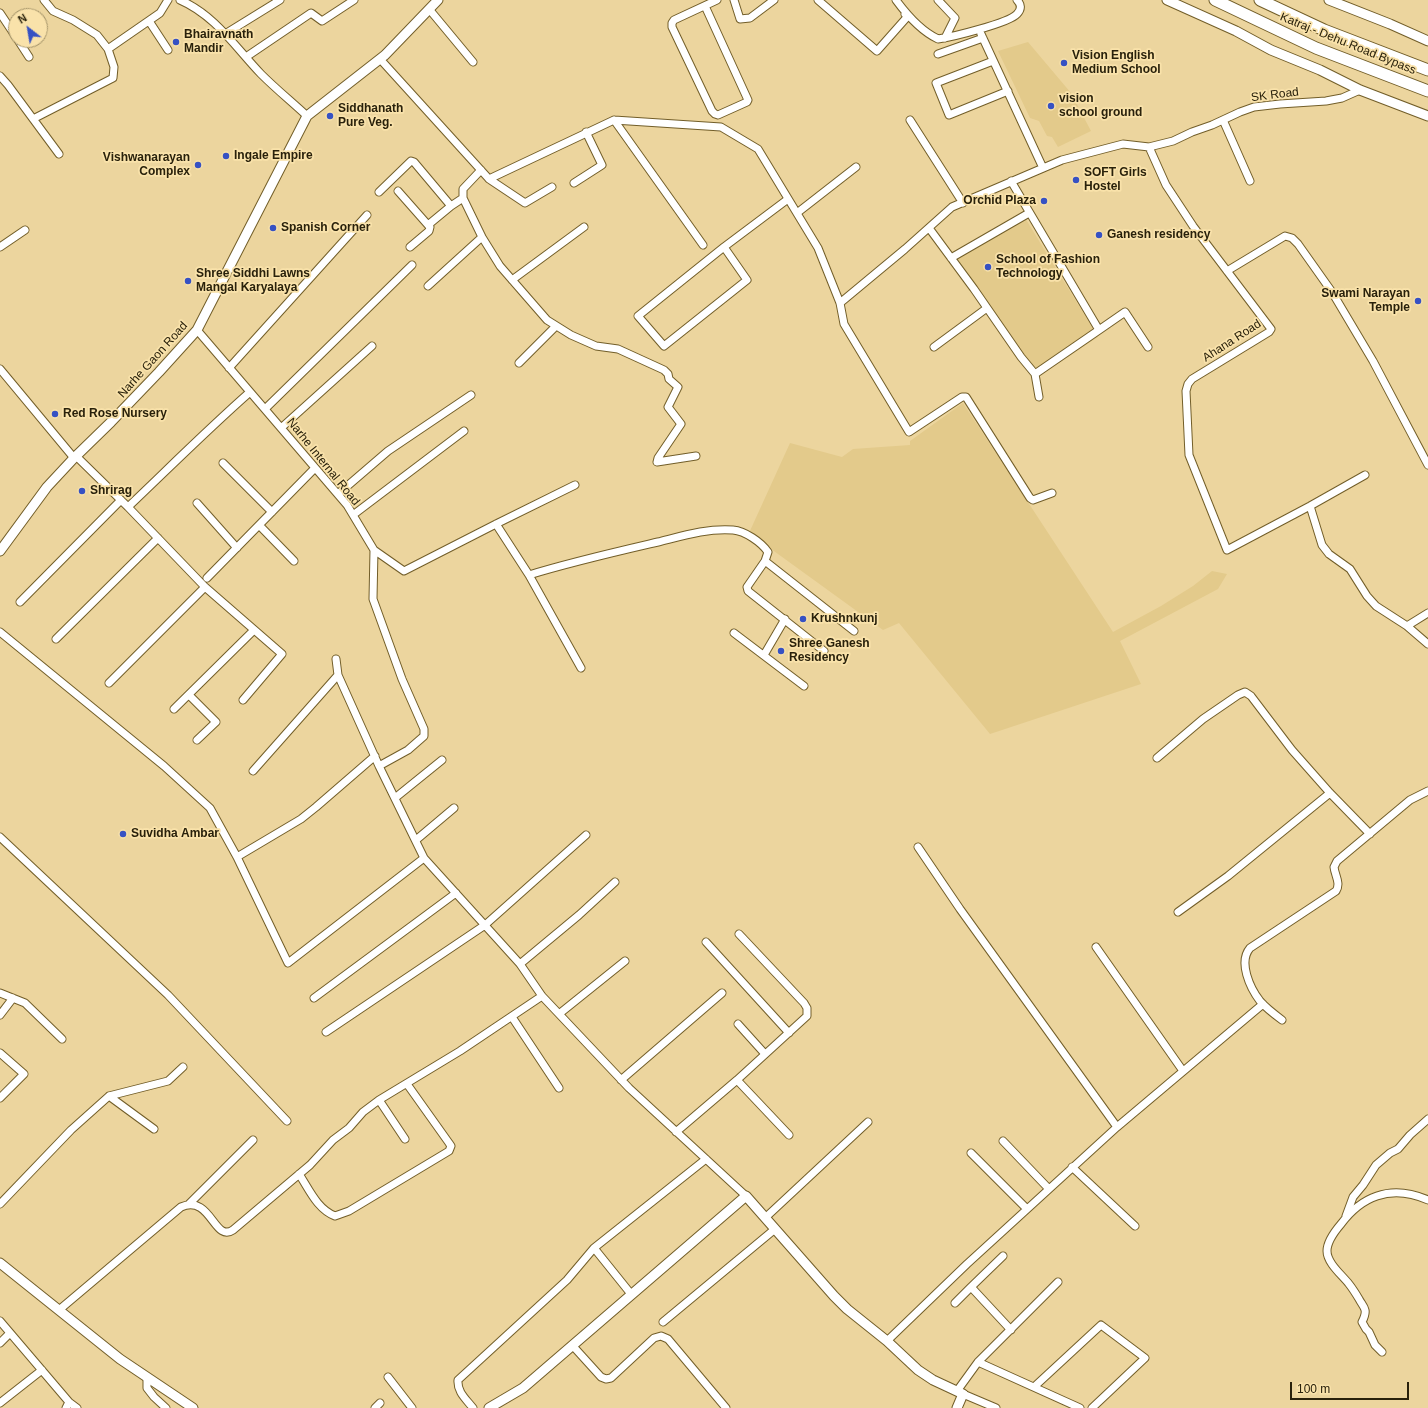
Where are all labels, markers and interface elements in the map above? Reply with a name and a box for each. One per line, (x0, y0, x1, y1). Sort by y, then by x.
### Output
north arrow (8, 8, 48, 48)
street label: Katraj - Dehu Road Bypass (1278, 10, 1418, 78)
text: N (16, 11, 29, 26)
place label: Bhairavnath Mandir (184, 28, 253, 56)
marker: Bhairavnath Mandir (171, 37, 181, 47)
place label: Vision English Medium School (1072, 49, 1161, 77)
marker: Vision English Medium School (1059, 58, 1069, 68)
street label: SK Road (1250, 85, 1300, 105)
place label: vision school ground (1059, 92, 1142, 120)
marker: vision school ground (1046, 101, 1056, 111)
place label: Siddhanath Pure Veg. (338, 102, 403, 130)
marker: Siddhanath Pure Veg. (325, 111, 335, 121)
place label: Ingale Empire (234, 149, 313, 163)
place label: Vishwanarayan Complex (103, 151, 190, 179)
marker: Ingale Empire (221, 151, 231, 161)
marker: Vishwanarayan Complex (193, 160, 203, 170)
place label: SOFT Girls Hostel (1084, 166, 1147, 194)
marker: SOFT Girls Hostel (1071, 175, 1081, 185)
place label: Orchid Plaza (963, 194, 1036, 208)
marker: Orchid Plaza (1039, 196, 1049, 206)
place label: Spanish Corner (281, 221, 370, 235)
marker: Spanish Corner (268, 223, 278, 233)
place label: Ganesh residency (1107, 228, 1210, 242)
marker: Ganesh residency (1094, 230, 1104, 240)
place label: School of Fashion Technology (996, 253, 1100, 281)
marker: School of Fashion Technology (983, 262, 993, 272)
place label: Shree Siddhi Lawns Mangal Karyalaya (196, 267, 310, 295)
marker: Shree Siddhi Lawns Mangal Karyalaya (183, 276, 193, 286)
place label: Swami Narayan Temple (1321, 287, 1410, 315)
marker: Swami Narayan Temple (1413, 296, 1423, 306)
street label: Ahana Road (1200, 317, 1264, 365)
street label: Narhe Gaon Road (115, 319, 191, 401)
place label: Red Rose Nursery (63, 407, 167, 421)
marker: Red Rose Nursery (50, 409, 60, 419)
street label: Narhe Internal Road (283, 415, 363, 509)
place label: Shrirag (90, 484, 132, 498)
marker: Shrirag (77, 486, 87, 496)
place label: Krushnkunj (811, 612, 878, 626)
marker: Krushnkunj (798, 614, 808, 624)
place label: Shree Ganesh Residency (789, 637, 870, 665)
marker: Shree Ganesh Residency (776, 646, 786, 656)
place label: Suvidha Ambar (131, 827, 219, 841)
marker: Suvidha Ambar (118, 829, 128, 839)
scale bar (1292, 1374, 1411, 1400)
text: 100 m (1297, 1382, 1330, 1396)

